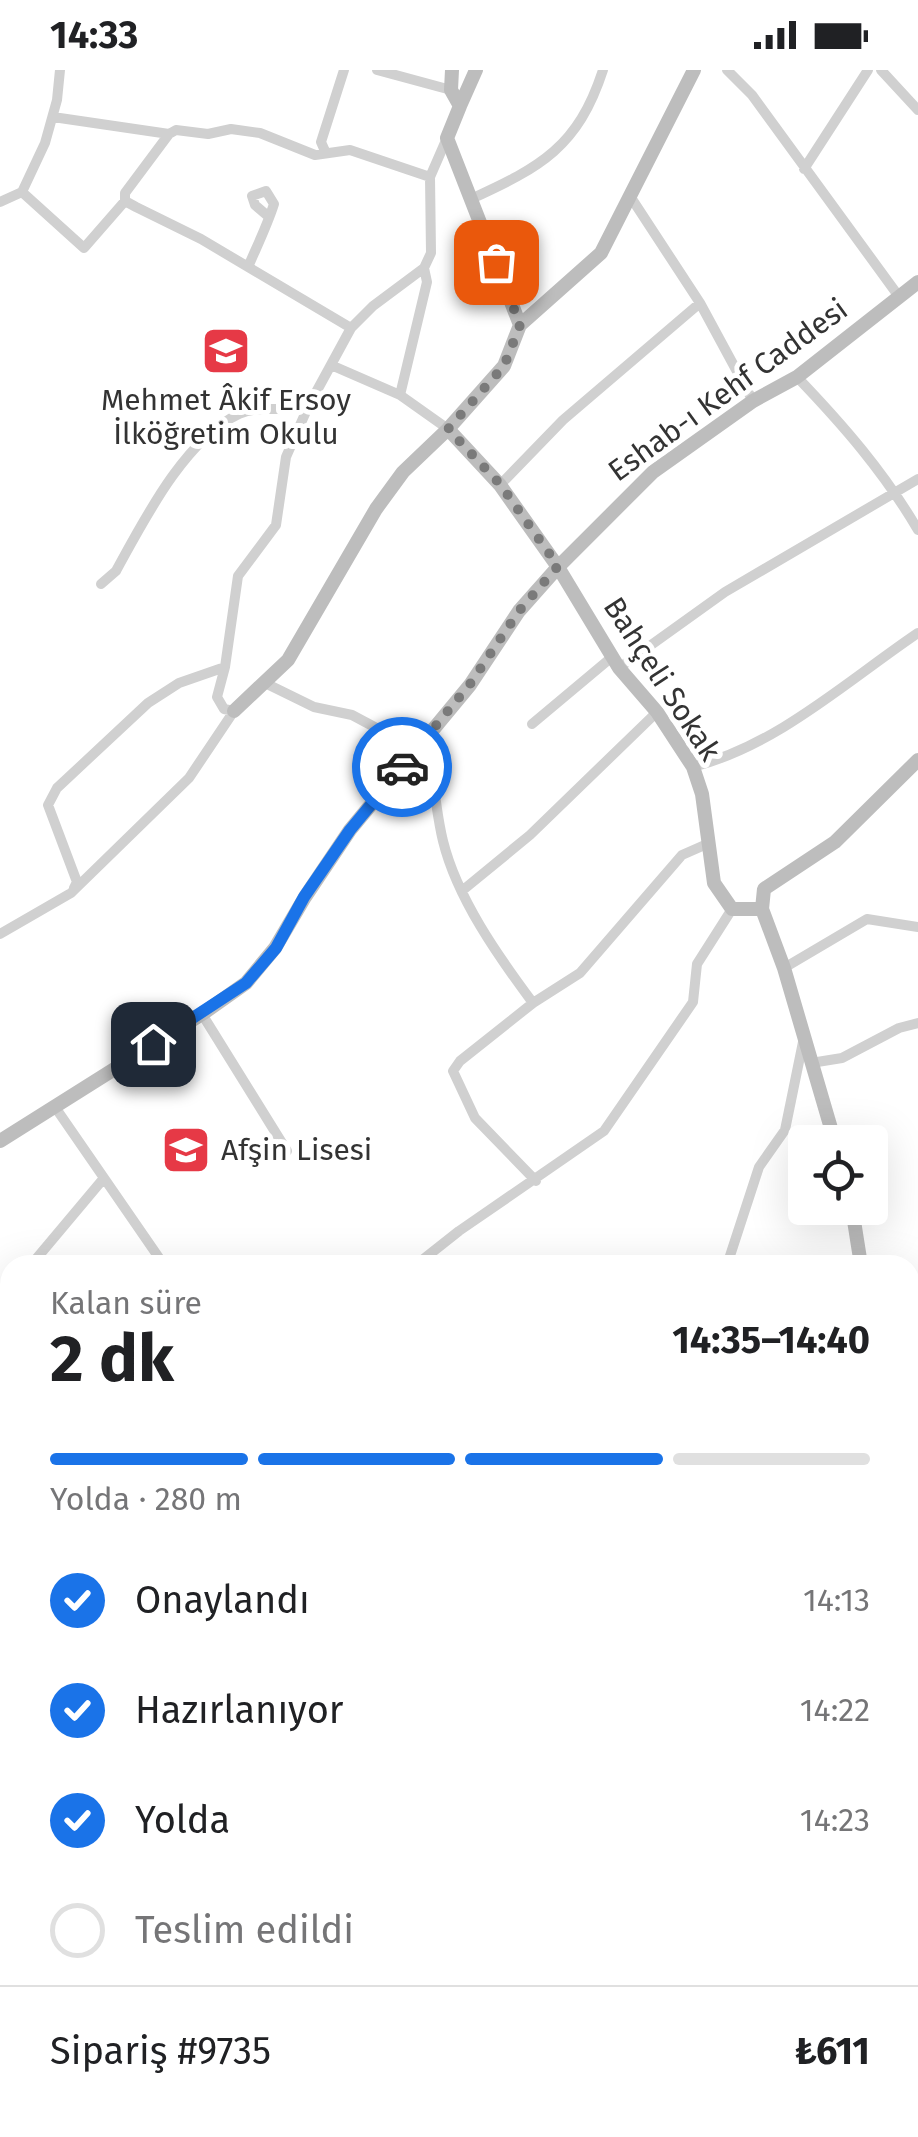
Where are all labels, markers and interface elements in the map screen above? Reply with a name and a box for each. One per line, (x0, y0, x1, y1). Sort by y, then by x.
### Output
text: 14:33 (50, 12, 138, 58)
pin (454, 220, 539, 305)
icon: bag (469, 235, 524, 290)
street label: Eshab-ı Kehf Caddesi (601, 291, 855, 489)
school or university icon: Mehmet Âkif Ersoy İlköğretim Okulu (200, 325, 252, 377)
place label: Mehmet Âkif Ersoy İlköğretim Okulu (101, 382, 351, 452)
street label: Bahçeli Sokak (596, 590, 729, 768)
courier (352, 717, 452, 817)
icon: car (375, 740, 430, 795)
pin (111, 1002, 196, 1087)
icon: home (126, 1017, 181, 1072)
school or university icon: Afşin Lisesi (160, 1124, 212, 1176)
map controls (788, 1125, 888, 1225)
button: locate (788, 1125, 888, 1225)
place label: Afşin Lisesi (221, 1132, 372, 1168)
text: Kalan süre (50, 1284, 202, 1322)
text: 14:35–14:40 (672, 1317, 870, 1363)
text: 2 dk (50, 1320, 174, 1398)
text: Yolda · 280 m (50, 1480, 242, 1518)
icon: check (50, 1573, 105, 1628)
text: Onaylandı (135, 1577, 310, 1623)
text: 14:13 (803, 1581, 870, 1619)
icon: check (50, 1683, 105, 1738)
text: Hazırlanıyor (135, 1687, 344, 1733)
text: 14:22 (800, 1691, 870, 1729)
icon: check (50, 1793, 105, 1848)
text: Yolda (135, 1797, 230, 1843)
text: 14:23 (800, 1801, 870, 1839)
text: Teslim edildi (135, 1907, 354, 1953)
text: Sipariş #9735 (50, 2028, 271, 2074)
text: ₺611 (795, 2028, 870, 2074)

